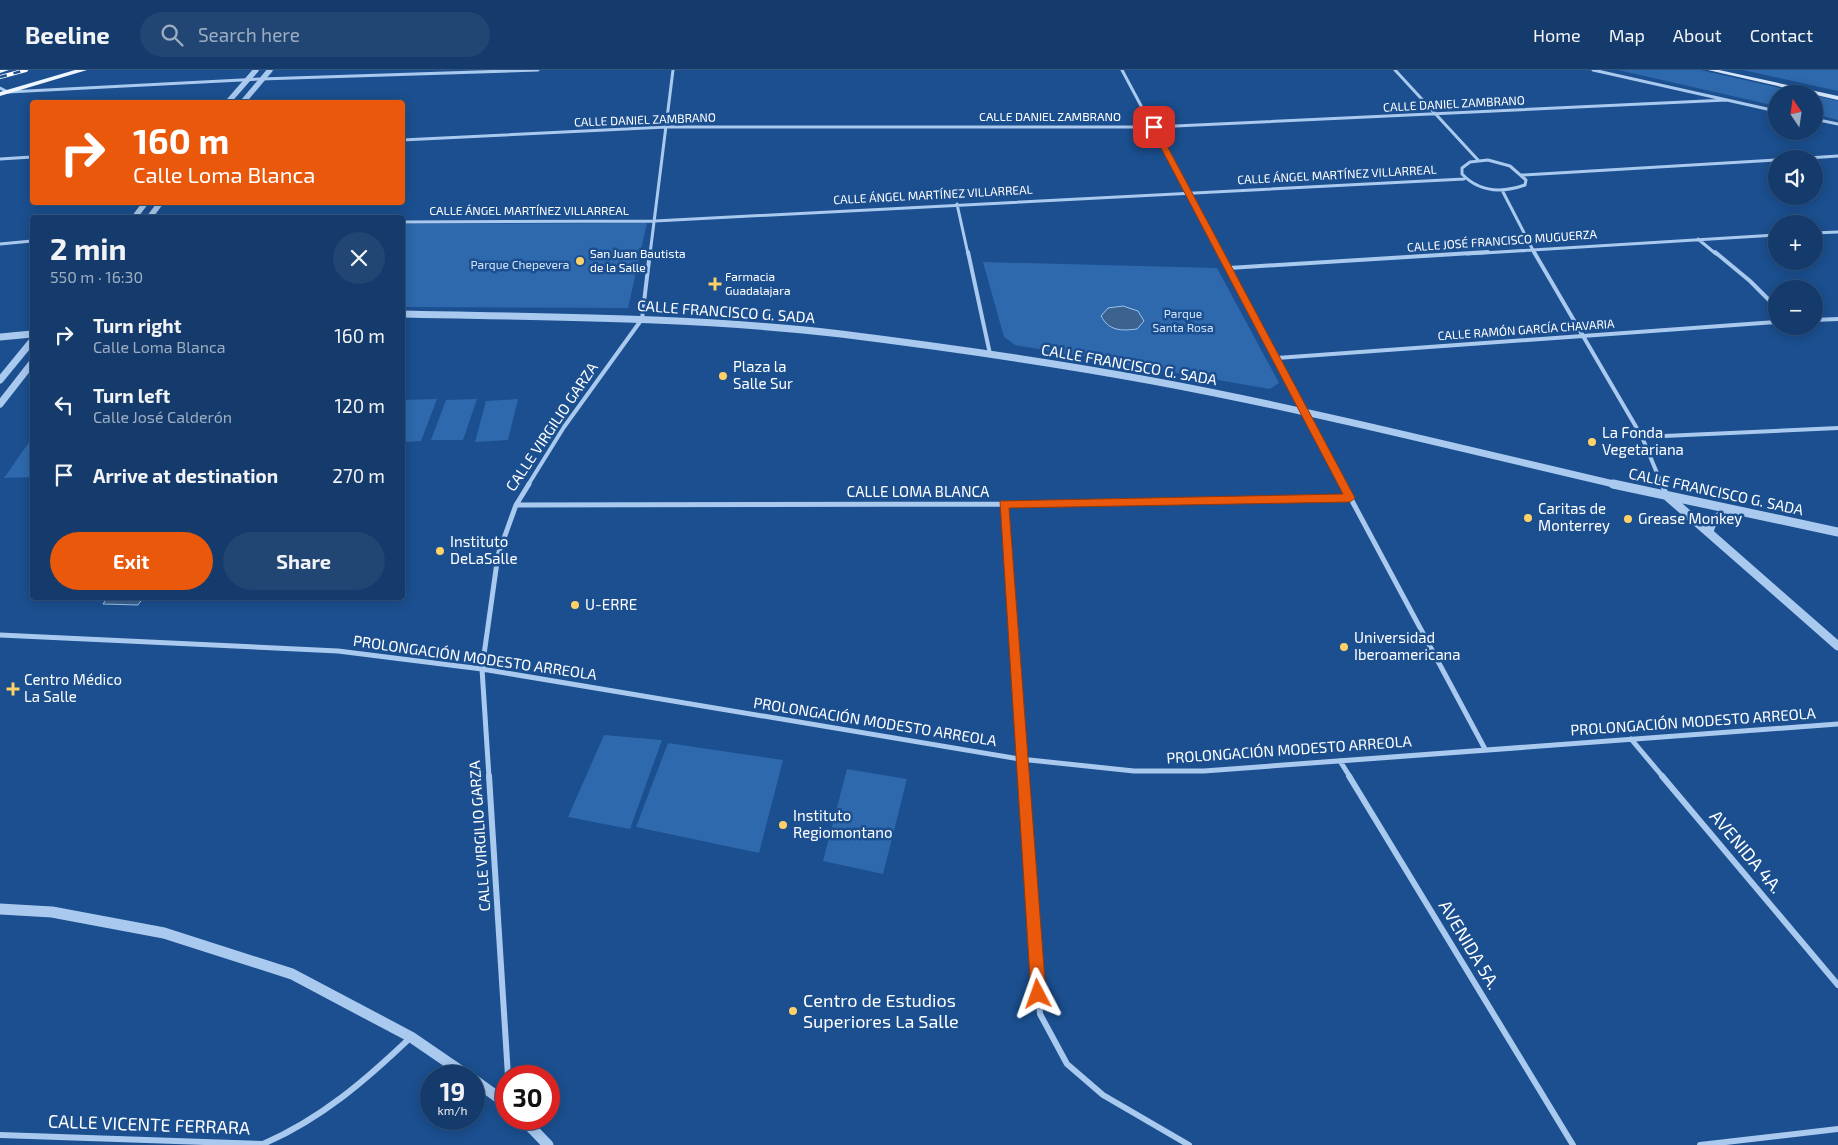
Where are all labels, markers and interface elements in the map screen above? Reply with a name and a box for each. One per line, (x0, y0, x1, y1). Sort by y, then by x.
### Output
search box (140, 12, 490, 57)
text: Beeline (25, 20, 110, 49)
icon: search (158, 21, 186, 49)
text: Search here (198, 23, 300, 46)
text: Home (1533, 24, 1581, 46)
text: Map (1609, 24, 1645, 46)
text: About (1673, 24, 1722, 46)
text: Contact (1750, 24, 1813, 46)
north arrow (1768, 85, 1822, 140)
map controls (1768, 85, 1823, 335)
street label: CALLE DANIEL ZAMBRANO (1383, 92, 1525, 114)
pin (1133, 106, 1175, 148)
street label: CALLE DANIEL ZAMBRANO (979, 109, 1121, 123)
street label: CALLE DANIEL ZAMBRANO (574, 110, 716, 128)
icon: arrive (1140, 113, 1168, 141)
text: 160 m (133, 119, 229, 161)
icon: right (50, 120, 115, 185)
button: sound (1768, 150, 1823, 205)
text: Calle Loma Blanca (133, 161, 315, 187)
street label: CALLE ÁNGEL MARTÍNEZ VILLARREAL (1237, 162, 1437, 186)
street label: CALLE ÁNGEL MARTÍNEZ VILLARREAL (833, 182, 1033, 206)
street label: CALLE ÁNGEL MARTÍNEZ VILLARREAL (429, 203, 629, 217)
button: + (1768, 215, 1823, 270)
street label: CALLE JOSÉ FRANCISCO MUGUERZA (1406, 226, 1598, 254)
text: 2 min (50, 230, 127, 266)
button: close (333, 232, 385, 284)
place label: San Juan Bautista de la Salle (590, 246, 686, 274)
marker: San Juan Bautista de la Salle (574, 255, 586, 267)
park label: Parque Chepevera (471, 257, 569, 271)
text: 550 m · 16:30 (50, 267, 143, 286)
place label: Farmacia Guadalajara (725, 269, 791, 298)
marker: Farmacia Guadalajara (709, 278, 721, 290)
button: − (1768, 280, 1823, 335)
street label: CALLE FRANCISCO G. SADA (637, 296, 816, 326)
park label: Parque Santa Rosa (1153, 306, 1214, 334)
text: Turn right (93, 314, 181, 337)
street label: CALLE RAMÓN GARCÍA CHAVARIA (1437, 316, 1615, 342)
icon: right (50, 321, 78, 349)
text: 160 m (334, 324, 385, 347)
text: Calle Loma Blanca (93, 337, 226, 356)
street label: CALLE FRANCISCO G. SADA (1040, 340, 1219, 388)
place label: Plaza la Salle Sur (733, 357, 793, 392)
street label: CALLE VIRGILIO GARZA (501, 358, 601, 494)
marker: Plaza la Salle Sur (717, 370, 729, 382)
text: Turn left (93, 384, 170, 407)
icon: left (50, 391, 78, 419)
text: 120 m (334, 394, 385, 417)
text: Calle José Calderón (93, 407, 232, 426)
place label: La Fonda Vegetariana (1602, 423, 1684, 458)
marker: La Fonda Vegetariana (1586, 436, 1598, 448)
icon: arrive (50, 461, 78, 489)
text: Arrive at destination (93, 464, 278, 487)
text: 270 m (332, 464, 385, 487)
street label: CALLE FRANCISCO G. SADA (1627, 464, 1806, 518)
street label: CALLE LOMA BLANCA (847, 482, 990, 500)
place label: Caritas de Monterrey (1538, 499, 1610, 534)
place label: Grease Monkey (1638, 509, 1742, 527)
marker: Caritas de Monterrey (1522, 512, 1534, 524)
marker: Grease Monkey (1622, 513, 1634, 525)
button: Exit (50, 532, 213, 590)
button: Share (223, 532, 385, 590)
place label: Instituto DeLaSalle (450, 532, 518, 567)
marker: Instituto DeLaSalle (434, 545, 446, 557)
place label: U-ERRE (585, 595, 637, 613)
marker: U-ERRE (569, 599, 581, 611)
place label: Universidad Iberoamericana (1354, 628, 1461, 663)
street label: PROLONGACIÓN MODESTO ARREOLA (352, 631, 599, 683)
marker: Universidad Iberoamericana (1338, 641, 1350, 653)
place label: Centro Médico La Salle (24, 670, 122, 705)
marker: Centro Médico La Salle (6, 682, 20, 696)
street label: PROLONGACIÓN MODESTO ARREOLA (752, 693, 999, 749)
street label: PROLONGACIÓN MODESTO ARREOLA (1570, 703, 1817, 739)
street label: PROLONGACIÓN MODESTO ARREOLA (1166, 731, 1413, 767)
street label: CALLE VIRGILIO GARZA (465, 759, 493, 912)
street label: AVENIDA 4A. (1706, 805, 1788, 898)
place label: Instituto Regiomontano (793, 806, 892, 841)
marker: Instituto Regiomontano (777, 819, 789, 831)
street label: AVENIDA 5A. (1435, 896, 1505, 993)
position arrow (1011, 967, 1063, 1019)
place label: Centro de Estudios Superiores La Salle (803, 989, 959, 1032)
marker: Centro de Estudios Superiores La Salle (787, 1005, 799, 1017)
speed limit sign: 30 (495, 1065, 560, 1130)
text: 19 (440, 1076, 465, 1106)
text: km/h (438, 1103, 467, 1117)
street label: CALLE VICENTE FERRARA (47, 1109, 251, 1139)

